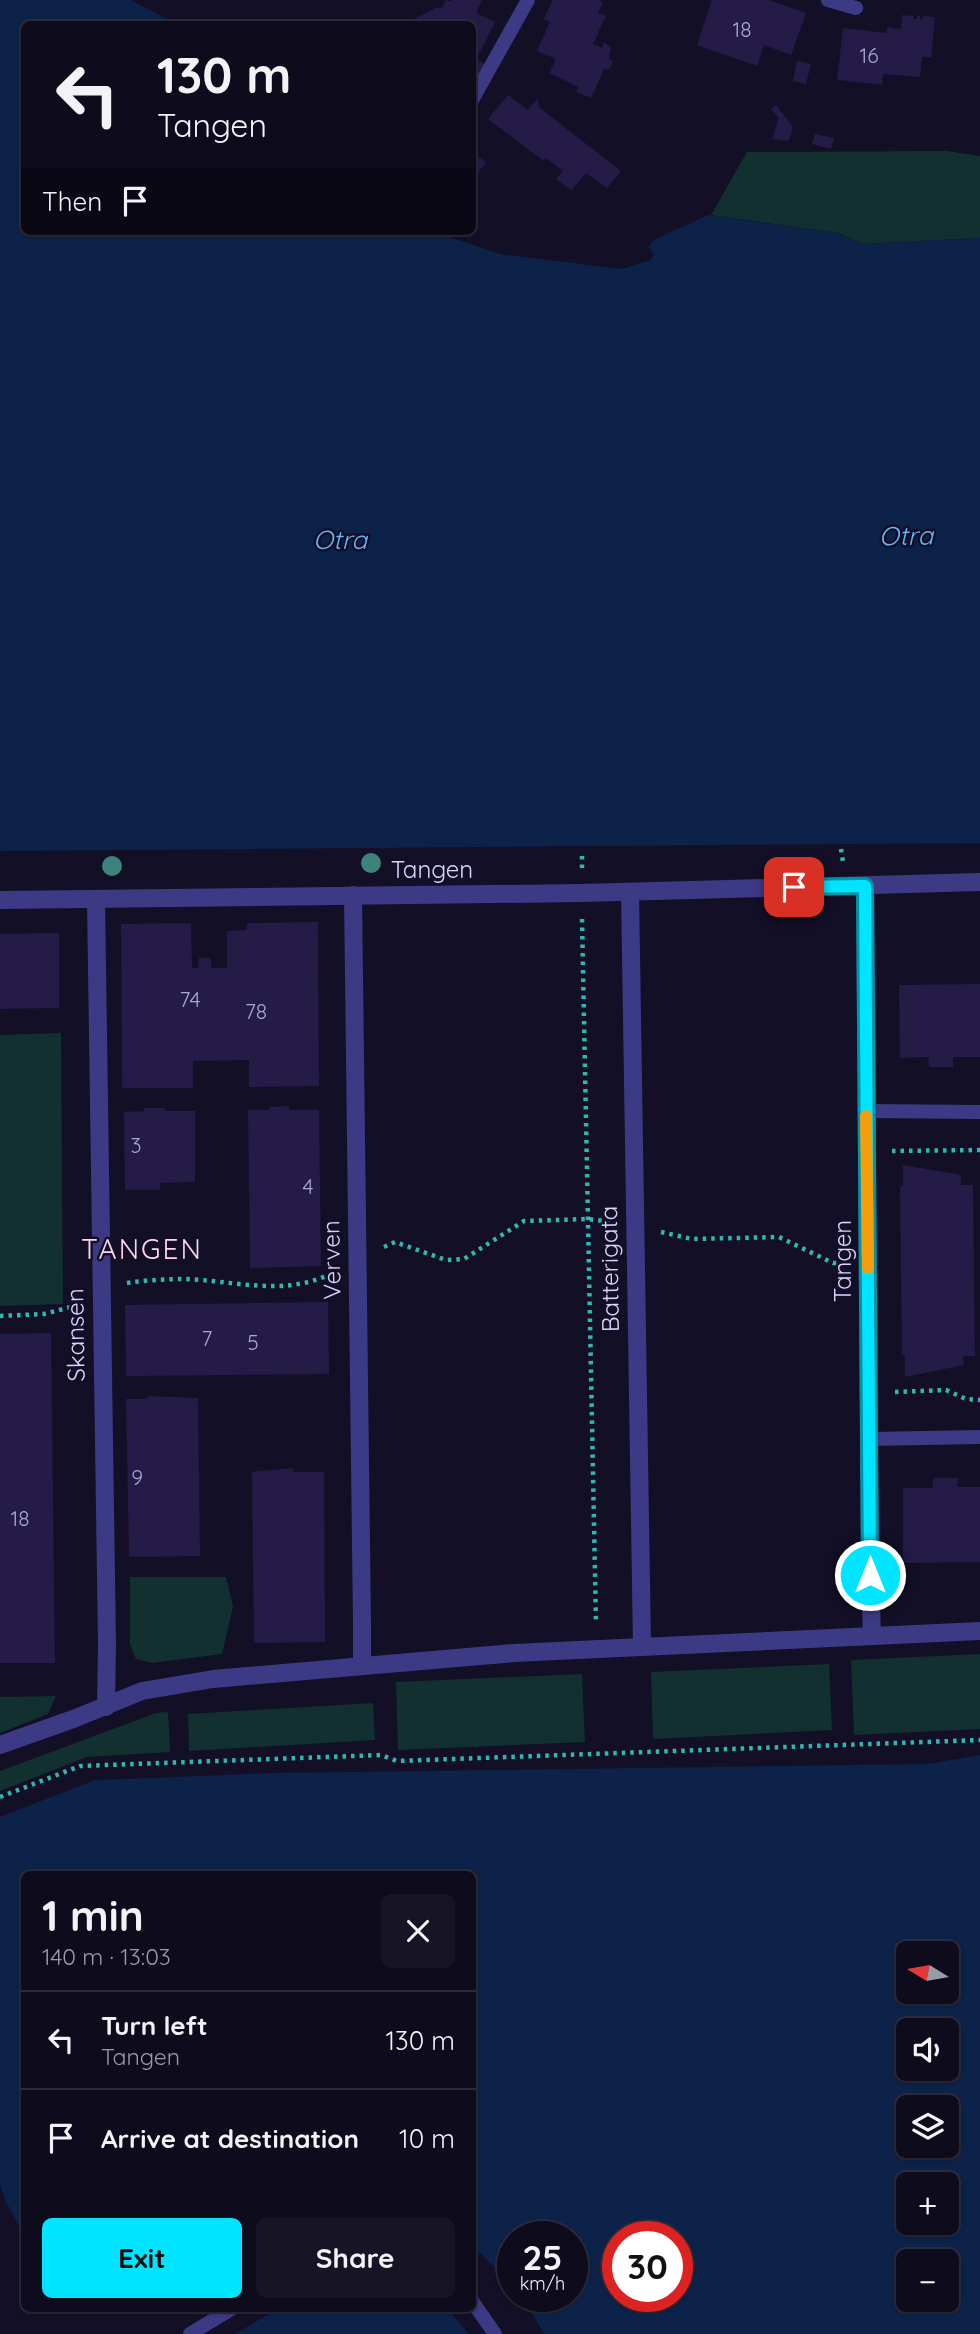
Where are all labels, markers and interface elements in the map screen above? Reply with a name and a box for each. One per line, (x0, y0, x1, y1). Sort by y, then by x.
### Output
house number: 18 (732, 16, 752, 42)
house number: 16 (859, 42, 879, 68)
text: 130 m (157, 44, 291, 105)
icon: left (42, 49, 133, 140)
text: Tangen (157, 105, 267, 145)
icon: arrive (116, 182, 154, 220)
text: Then (42, 185, 102, 218)
water label: Otra (879, 519, 935, 552)
water label: Otra (313, 523, 368, 556)
street label: Tangen (391, 854, 473, 884)
pin (764, 857, 824, 917)
icon: arrive (775, 868, 813, 906)
house number: 74 (180, 986, 201, 1012)
house number: 78 (245, 998, 267, 1024)
house number: 3 (130, 1132, 142, 1158)
house number: 4 (302, 1173, 314, 1199)
street label: Batterigata (593, 1206, 625, 1332)
street label: Verven (315, 1220, 347, 1300)
street label: Tangen (827, 1220, 857, 1302)
district label: TANGEN (81, 1231, 203, 1266)
street label: Skansen (59, 1288, 91, 1382)
house number: 7 (202, 1325, 213, 1351)
house number: 5 (247, 1329, 259, 1355)
house number: 9 (131, 1464, 143, 1490)
house number: 18 (10, 1505, 30, 1531)
position arrow (833, 1538, 907, 1612)
text: 1 min (42, 1889, 144, 1942)
button: close (381, 1894, 455, 1968)
north arrow (896, 1941, 959, 2004)
map controls (896, 1941, 959, 2312)
text: 140 m · 13:03 (42, 1942, 171, 1971)
text: Turn left (101, 2009, 208, 2042)
button: sound (896, 2018, 959, 2081)
icon: left (42, 2021, 80, 2059)
text: 130 m (385, 2024, 455, 2057)
text: Tangen (101, 2042, 180, 2071)
button: layers (896, 2095, 959, 2158)
icon: arrive (42, 2119, 80, 2157)
text: Arrive at destination (101, 2122, 359, 2155)
text: 10 m (399, 2122, 455, 2155)
button: + (896, 2172, 959, 2235)
button: Exit (42, 2218, 242, 2298)
button: Share (256, 2218, 455, 2298)
speed limit sign: 30 (602, 2221, 693, 2312)
text: 25 (522, 2235, 563, 2279)
button: − (896, 2249, 959, 2312)
text: km/h (520, 2272, 565, 2295)

